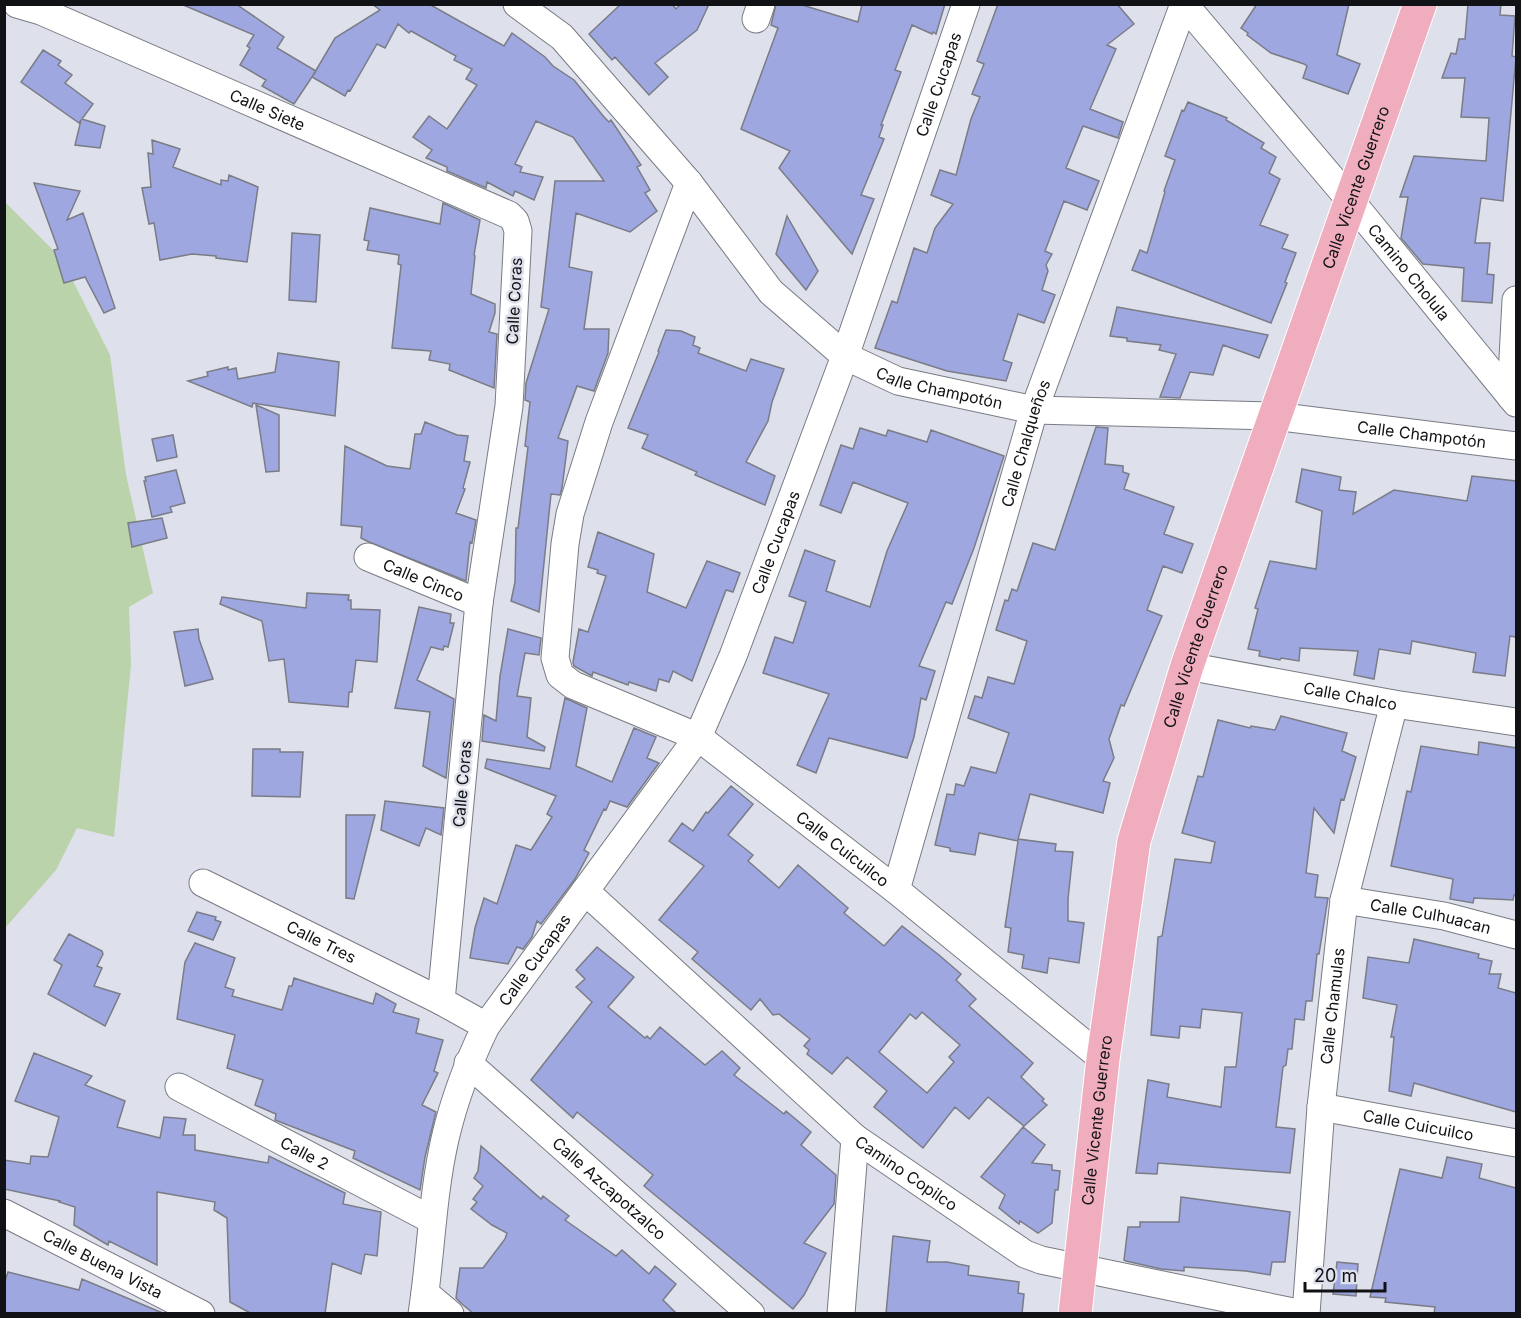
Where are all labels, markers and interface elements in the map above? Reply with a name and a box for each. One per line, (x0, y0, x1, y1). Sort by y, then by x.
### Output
street label: Calle Cucapas (911, 30, 966, 139)
street label: Calle Siete (227, 85, 308, 135)
street label: Calle Vicente Guerrero (1318, 103, 1393, 272)
street label: Camino Cholula (1364, 220, 1454, 325)
street label: Calle Coras (502, 257, 526, 345)
street label: Calle Champotón (873, 362, 1005, 413)
street label: Calle Chalqueños (997, 377, 1054, 509)
street label: Calle Champotón (1356, 416, 1487, 452)
street label: Calle Cucapas (747, 488, 804, 597)
street label: Calle Cinco (380, 554, 467, 606)
street label: Calle Vicente Guerrero (1159, 562, 1232, 730)
street label: Calle Chalco (1302, 678, 1399, 714)
street label: Calle Coras (448, 740, 476, 828)
street label: Calle Cuicuilco (792, 807, 893, 891)
street label: Calle Culhuacan (1369, 894, 1493, 938)
street label: Calle Cucapas (494, 910, 575, 1010)
street label: Calle Tres (283, 916, 359, 967)
street label: Calle Chamulas (1316, 947, 1349, 1066)
street label: Calle Vicente Guerrero (1077, 1034, 1116, 1206)
street label: Calle Cuicuilco (1361, 1105, 1475, 1145)
street label: Camino Copilco (851, 1131, 961, 1215)
street label: Calle 2 (277, 1132, 332, 1174)
street label: Calle Azcapotzalco (548, 1133, 670, 1244)
street label: Calle Buena Vista (39, 1225, 166, 1303)
scale bar (1305, 1255, 1384, 1293)
text: 20 m (1314, 1265, 1357, 1286)

